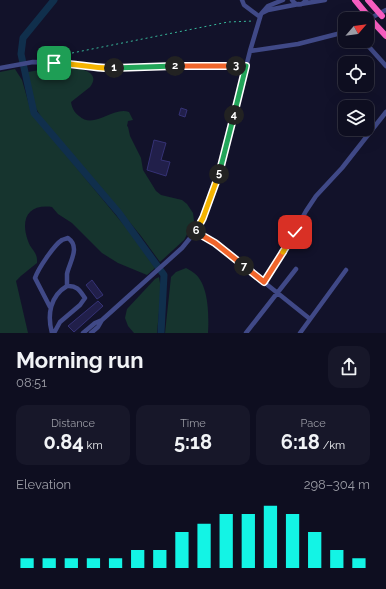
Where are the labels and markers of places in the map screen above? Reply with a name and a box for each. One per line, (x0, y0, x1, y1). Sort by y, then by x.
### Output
pin (37, 46, 71, 80)
pin: 2 (165, 56, 185, 76)
pin: 3 (226, 56, 246, 76)
pin: 1 (104, 58, 124, 78)
pin: 4 (224, 105, 244, 125)
pin: 5 (209, 164, 229, 184)
pin (278, 215, 312, 249)
pin: 6 (186, 221, 206, 241)
pin: 7 (234, 256, 254, 276)

